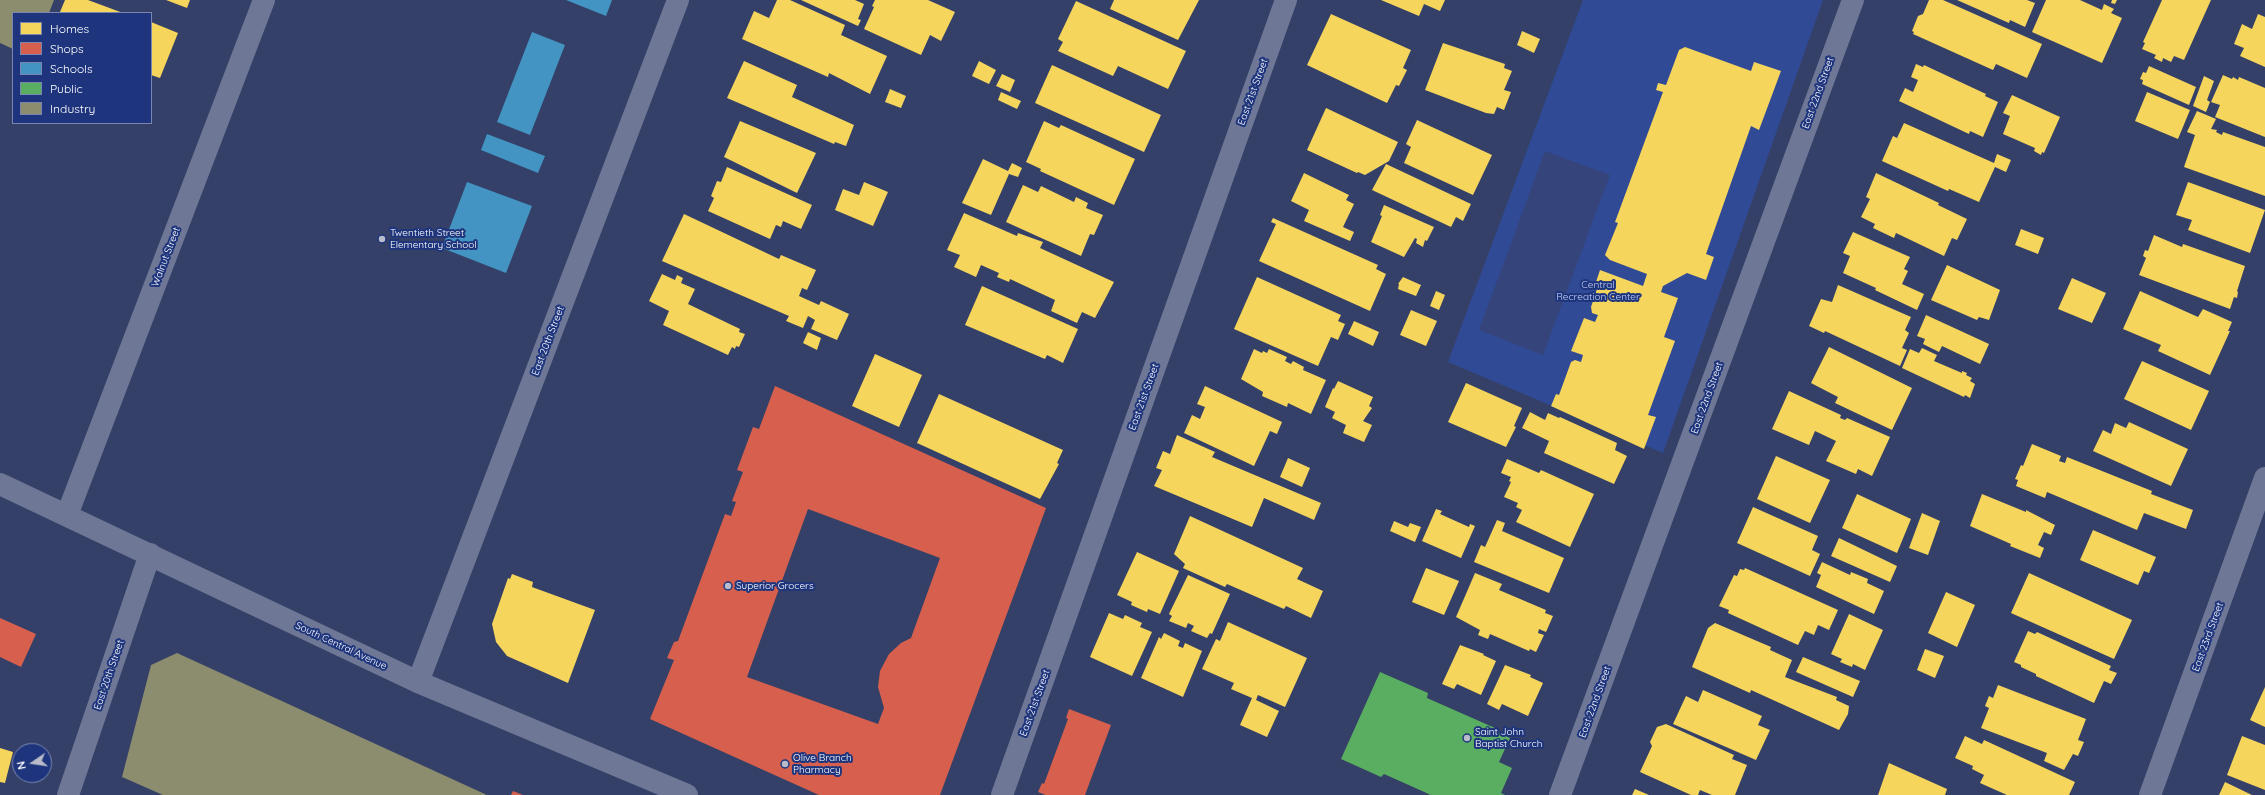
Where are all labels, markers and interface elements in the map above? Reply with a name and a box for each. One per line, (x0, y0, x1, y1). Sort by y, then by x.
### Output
legend (12, 12, 152, 124)
text: Homes (50, 21, 89, 36)
text: Shops (50, 41, 84, 56)
street label: East 22nd Street (1799, 55, 1837, 131)
street label: East 21st Street (1235, 57, 1271, 127)
text: Schools (50, 61, 93, 76)
text: Public (50, 81, 83, 96)
text: Industry (50, 101, 95, 116)
street label: Walnut Street (149, 226, 183, 288)
place label: Twentieth Street Elementary School (390, 227, 477, 250)
marker: Twentieth Street Elementary School (377, 234, 387, 244)
park label: Central Recreation Center (1556, 279, 1640, 302)
street label: East 20th Street (529, 305, 567, 377)
street label: East 22nd Street (1688, 360, 1726, 436)
street label: East 21st Street (1126, 362, 1162, 432)
place label: Superior Grocers (736, 580, 814, 592)
marker: Superior Grocers (723, 581, 733, 591)
street label: East 23rd Street (2190, 601, 2226, 673)
street label: South Central Avenue (293, 620, 389, 672)
street label: East 20th Street (91, 638, 127, 712)
street label: East 22nd Street (1576, 664, 1614, 740)
street label: East 21st Street (1017, 668, 1053, 738)
place label: Saint John Baptist Church (1475, 726, 1542, 750)
marker: Saint John Baptist Church (1462, 733, 1472, 743)
north arrow (12, 743, 52, 783)
place label: Olive Branch Pharmacy (793, 752, 852, 776)
marker: Olive Branch Pharmacy (780, 759, 790, 769)
text: N (14, 760, 29, 771)

